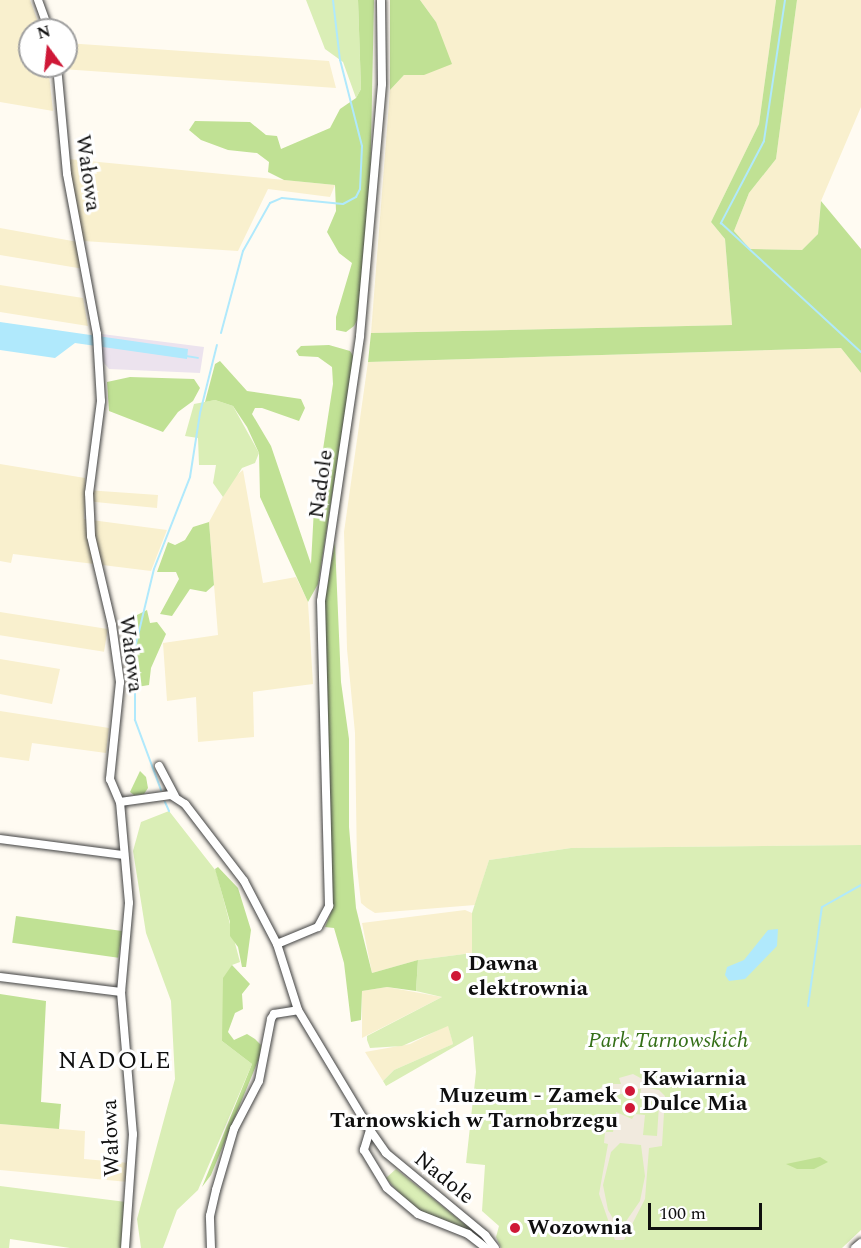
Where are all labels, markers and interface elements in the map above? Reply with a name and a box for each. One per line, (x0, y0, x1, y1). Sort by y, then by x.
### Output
north arrow (18, 18, 78, 78)
text: N (34, 19, 53, 46)
street label: Wałowa (70, 133, 106, 213)
street label: Nadole (303, 448, 339, 520)
street label: Wałowa (113, 614, 149, 694)
place label: Dawna elektrownia (468, 950, 588, 1002)
marker: Dawna elektrownia (449, 969, 463, 983)
park label: Park Tarnowskich (588, 1028, 748, 1054)
district label: NADOLE (58, 1048, 172, 1076)
place label: Kawiarnia Dulce Mia (642, 1065, 747, 1116)
place label: Muzeum - Zamek Tarnowskich w Tarnobrzegu (330, 1082, 618, 1134)
marker: Kawiarnia Dulce Mia (623, 1084, 637, 1098)
street label: Wałowa (96, 1099, 126, 1177)
marker: Muzeum - Zamek Tarnowskich w Tarnobrzegu (623, 1101, 637, 1115)
street label: Nadole (409, 1146, 479, 1210)
scale bar (651, 1191, 765, 1229)
text: 100 m (659, 1200, 706, 1227)
place label: Wozownia (527, 1215, 632, 1241)
marker: Wozownia (508, 1221, 522, 1235)

